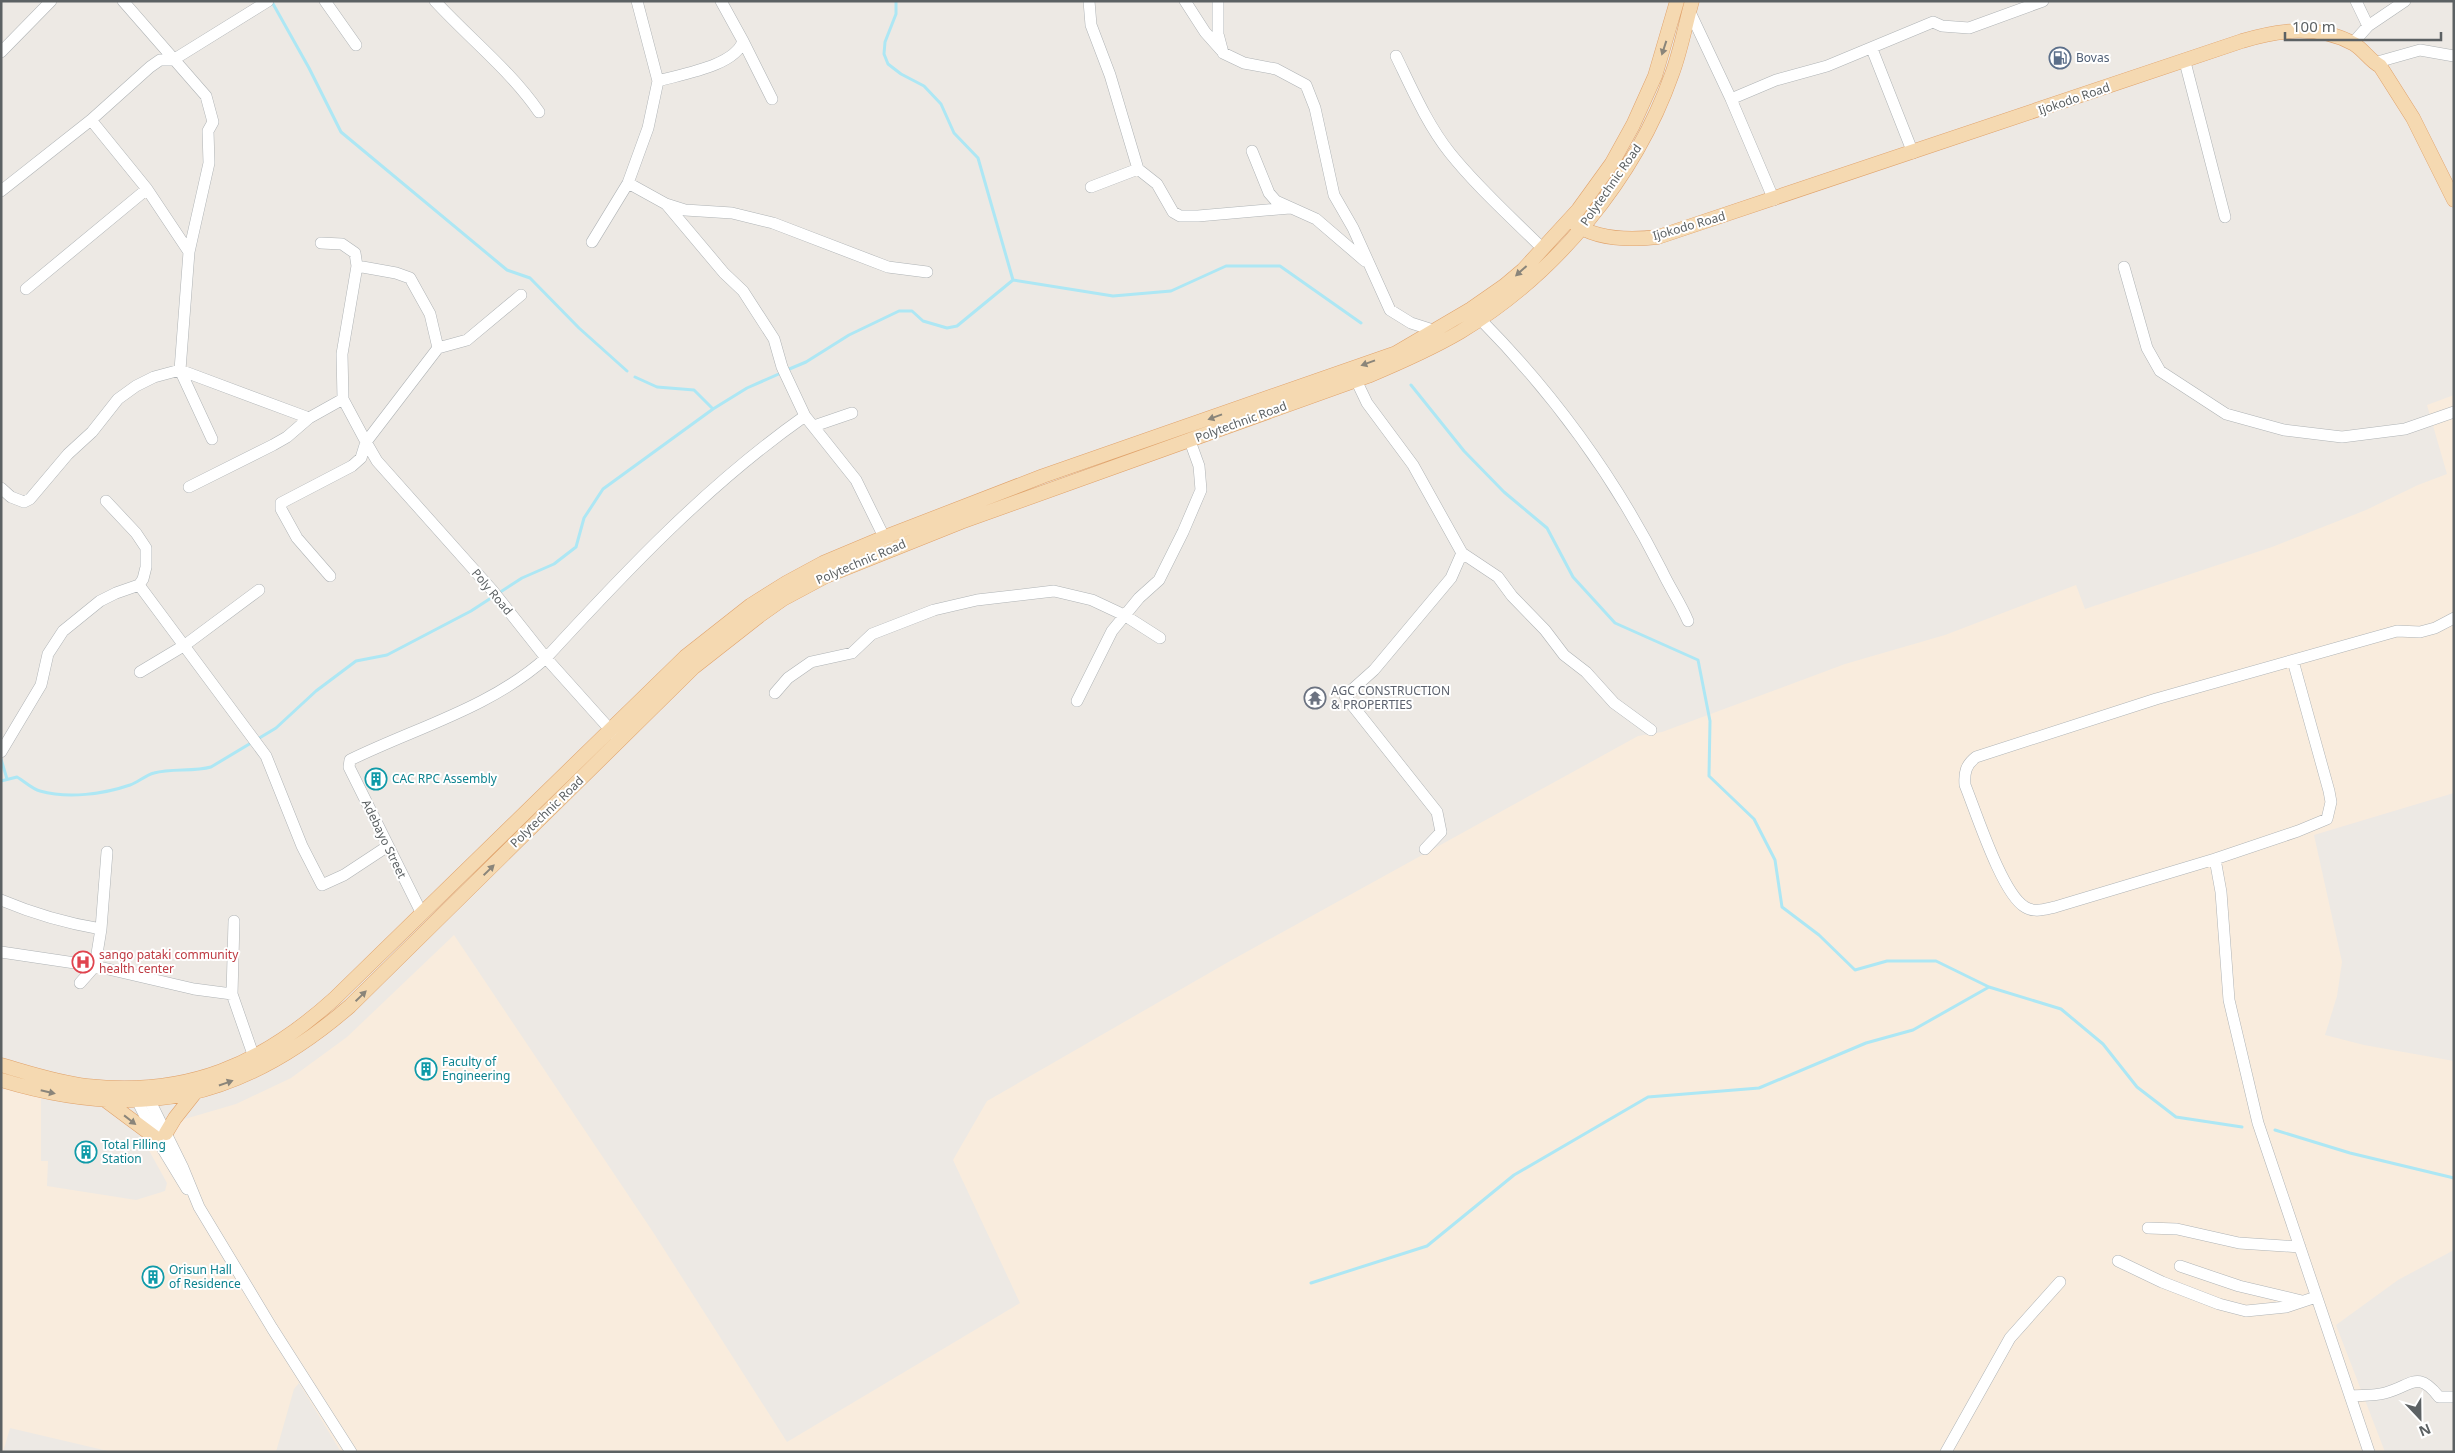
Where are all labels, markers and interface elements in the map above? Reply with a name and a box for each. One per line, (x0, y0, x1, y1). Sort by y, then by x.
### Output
scale bar (2285, 10, 2441, 42)
text: 100 m (2292, 16, 2336, 36)
one-way arrow (1659, 41, 1667, 56)
fuel station icon: Bovas (2048, 46, 2072, 70)
place label: Bovas (2076, 49, 2110, 66)
street label: Ijokodo Road (2036, 78, 2112, 119)
street label: Polytechnic Road (1576, 140, 1645, 229)
street label: Ijokodo Road (1651, 207, 1727, 244)
one-way arrow (1516, 265, 1528, 277)
one-way arrow (1360, 359, 1375, 367)
street label: Polytechnic Road (1193, 397, 1289, 446)
one-way arrow (1207, 413, 1222, 421)
street label: Polytechnic Road (813, 535, 908, 588)
street label: Poly Road (468, 565, 517, 618)
place label: AGC CONSTRUCTION & PROPERTIES (1331, 682, 1450, 713)
temple icon: AGC CONSTRUCTION & PROPERTIES (1303, 686, 1327, 710)
building icon: CAC RPC Assembly (364, 767, 388, 791)
place label: CAC RPC Assembly (392, 770, 498, 787)
street label: Polytechnic Road (506, 772, 587, 851)
street label: Adebayo Street (358, 796, 411, 882)
one-way arrow (483, 864, 495, 876)
place label: sango pataki community health center (99, 946, 239, 977)
hospital icon: sango pataki community health center (71, 950, 95, 974)
one-way arrow (354, 990, 366, 1002)
place label: Faculty of Engineering (442, 1053, 510, 1084)
building icon: Faculty of Engineering (414, 1057, 438, 1081)
one-way arrow (218, 1079, 233, 1087)
one-way arrow (41, 1088, 56, 1096)
one-way arrow (123, 1114, 136, 1125)
place label: Total Filling Station (102, 1136, 166, 1167)
building icon: Total Filling Station (74, 1140, 98, 1164)
place label: Orisun Hall of Residence (169, 1261, 241, 1292)
building icon: Orisun Hall of Residence (141, 1265, 165, 1289)
north arrow (2395, 1393, 2445, 1443)
text: N (2416, 1420, 2434, 1441)

